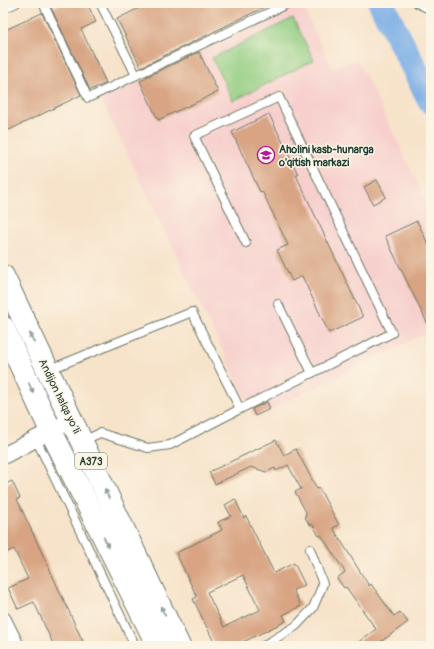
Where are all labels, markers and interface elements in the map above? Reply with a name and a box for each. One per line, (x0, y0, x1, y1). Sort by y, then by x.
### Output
place label: Aholini kasb-hunarga o'qitish markazi (278, 143, 374, 169)
school or university icon: Aholini kasb-hunarga o'qitish markazi (256, 145, 276, 165)
one-way arrow (29, 333, 35, 344)
street label: Andijon halqa yo‘li (36, 357, 83, 436)
one-way arrow (28, 382, 34, 393)
road number: A373 (75, 453, 107, 469)
one-way arrow (104, 488, 110, 499)
one-way arrow (103, 537, 110, 548)
one-way arrow (160, 605, 166, 616)

